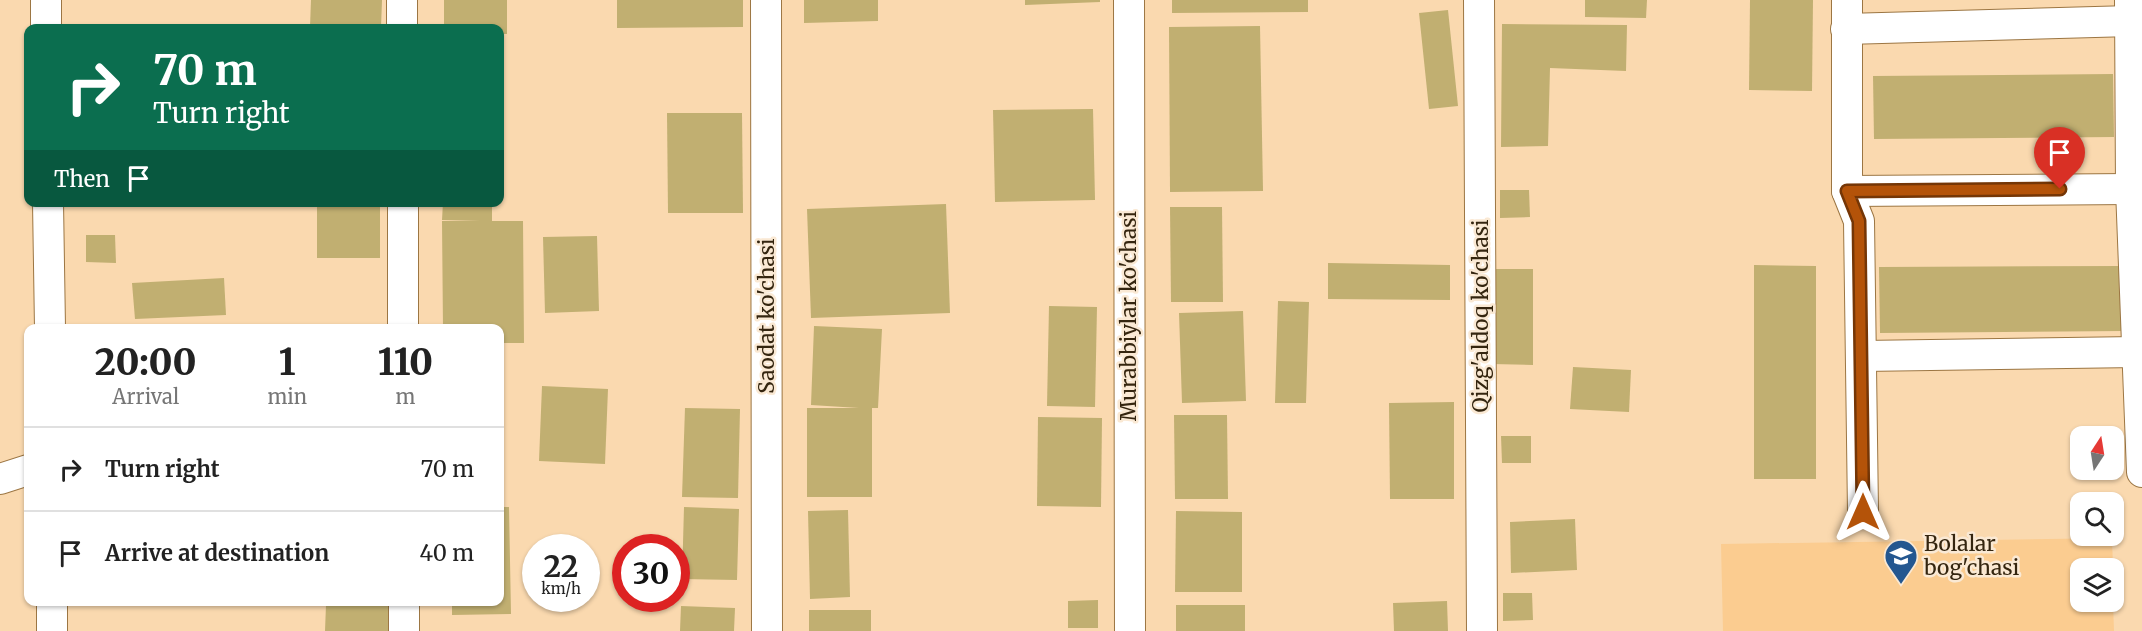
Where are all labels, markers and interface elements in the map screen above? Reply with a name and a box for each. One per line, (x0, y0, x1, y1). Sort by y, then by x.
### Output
text: 70 m (153, 44, 257, 96)
icon: right (54, 48, 132, 126)
text: Turn right (153, 96, 290, 130)
pin (2034, 127, 2085, 189)
icon: arrive (2043, 136, 2076, 169)
icon: arrive (122, 162, 155, 195)
text: Then (54, 165, 110, 193)
street label: Murabbiylar ko'chasi (1115, 211, 1142, 421)
street label: Qizg'aldoq ko'chasi (1467, 219, 1494, 413)
street label: Saodat ko'chasi (753, 238, 780, 394)
text: 20:00 (95, 340, 197, 385)
text: 1 (279, 340, 296, 385)
text: 110 (378, 340, 433, 385)
text: Arrival (112, 384, 179, 409)
text: min (267, 384, 307, 409)
text: m (396, 384, 415, 409)
north arrow (2070, 426, 2124, 480)
map controls (2070, 426, 2124, 612)
icon: right (54, 453, 87, 486)
text: Turn right (105, 455, 219, 483)
text: 70 m (421, 455, 474, 483)
position arrow (1831, 480, 1895, 544)
button: search (2070, 492, 2124, 546)
place label: Bolalar bog'chasi (1923, 530, 2019, 581)
speed limit sign: 30 (612, 534, 690, 612)
icon: arrive (54, 537, 87, 570)
school or university icon: Bolalar bog'chasi (1883, 538, 1919, 585)
text: Arrive at destination (105, 539, 329, 567)
text: 40 m (419, 539, 474, 567)
text: 22 (544, 547, 578, 585)
button: layers (2070, 558, 2124, 612)
text: km/h (541, 579, 581, 598)

